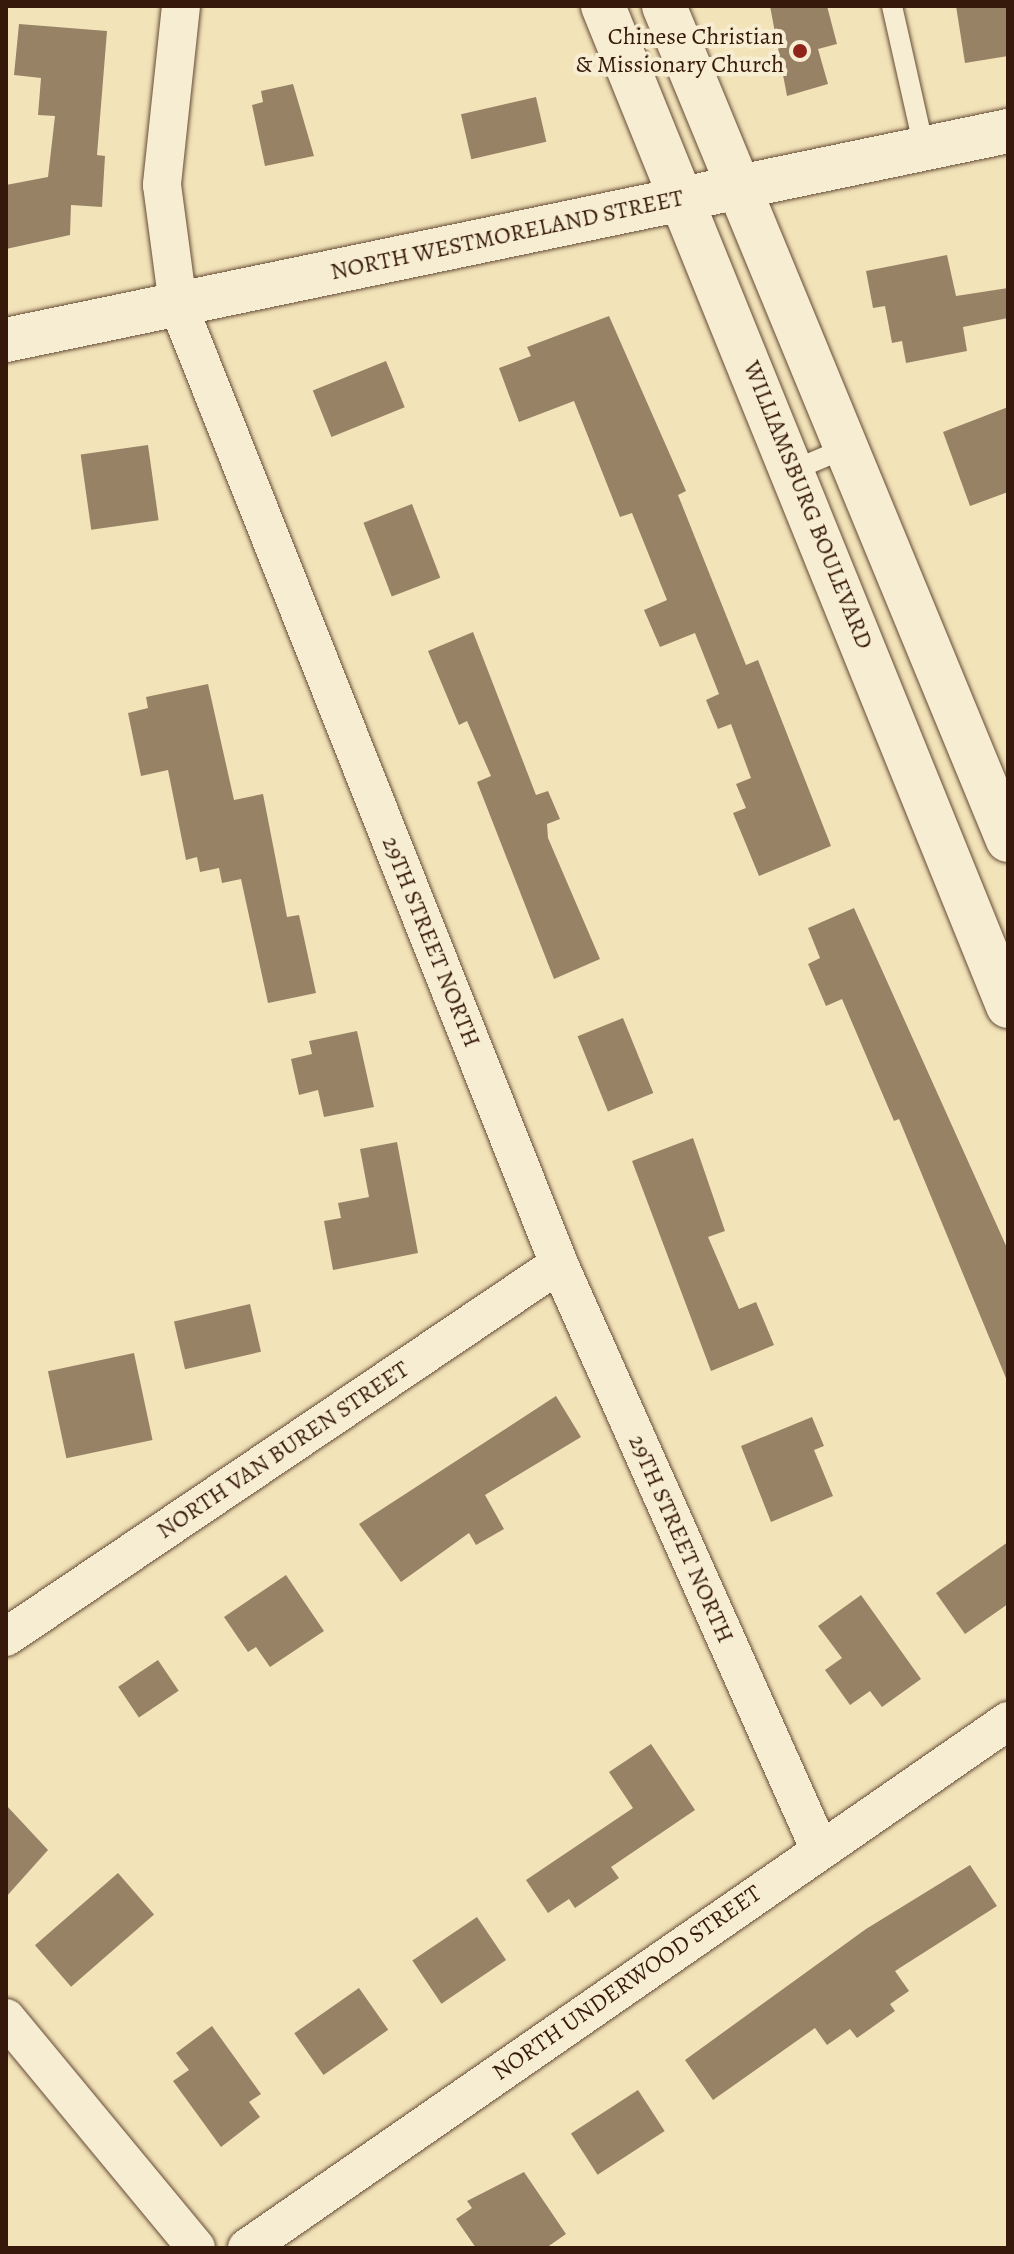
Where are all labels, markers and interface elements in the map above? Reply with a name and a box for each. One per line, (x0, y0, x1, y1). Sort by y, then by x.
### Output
place label: Chinese Christian & Missionary Church (575, 23, 784, 79)
marker: Chinese Christian & Missionary Church (791, 42, 809, 60)
street label: NORTH WESTMORELAND STREET (328, 183, 686, 287)
street label: WILLIAMSBURG BOULEVARD (737, 357, 879, 653)
street label: 29TH STREET NORTH (376, 832, 486, 1052)
street label: NORTH VAN BUREN STREET (152, 1355, 414, 1545)
street label: 29TH STREET NORTH (622, 1431, 740, 1647)
street label: NORTH UNDERWOOD STREET (487, 1879, 767, 2087)

